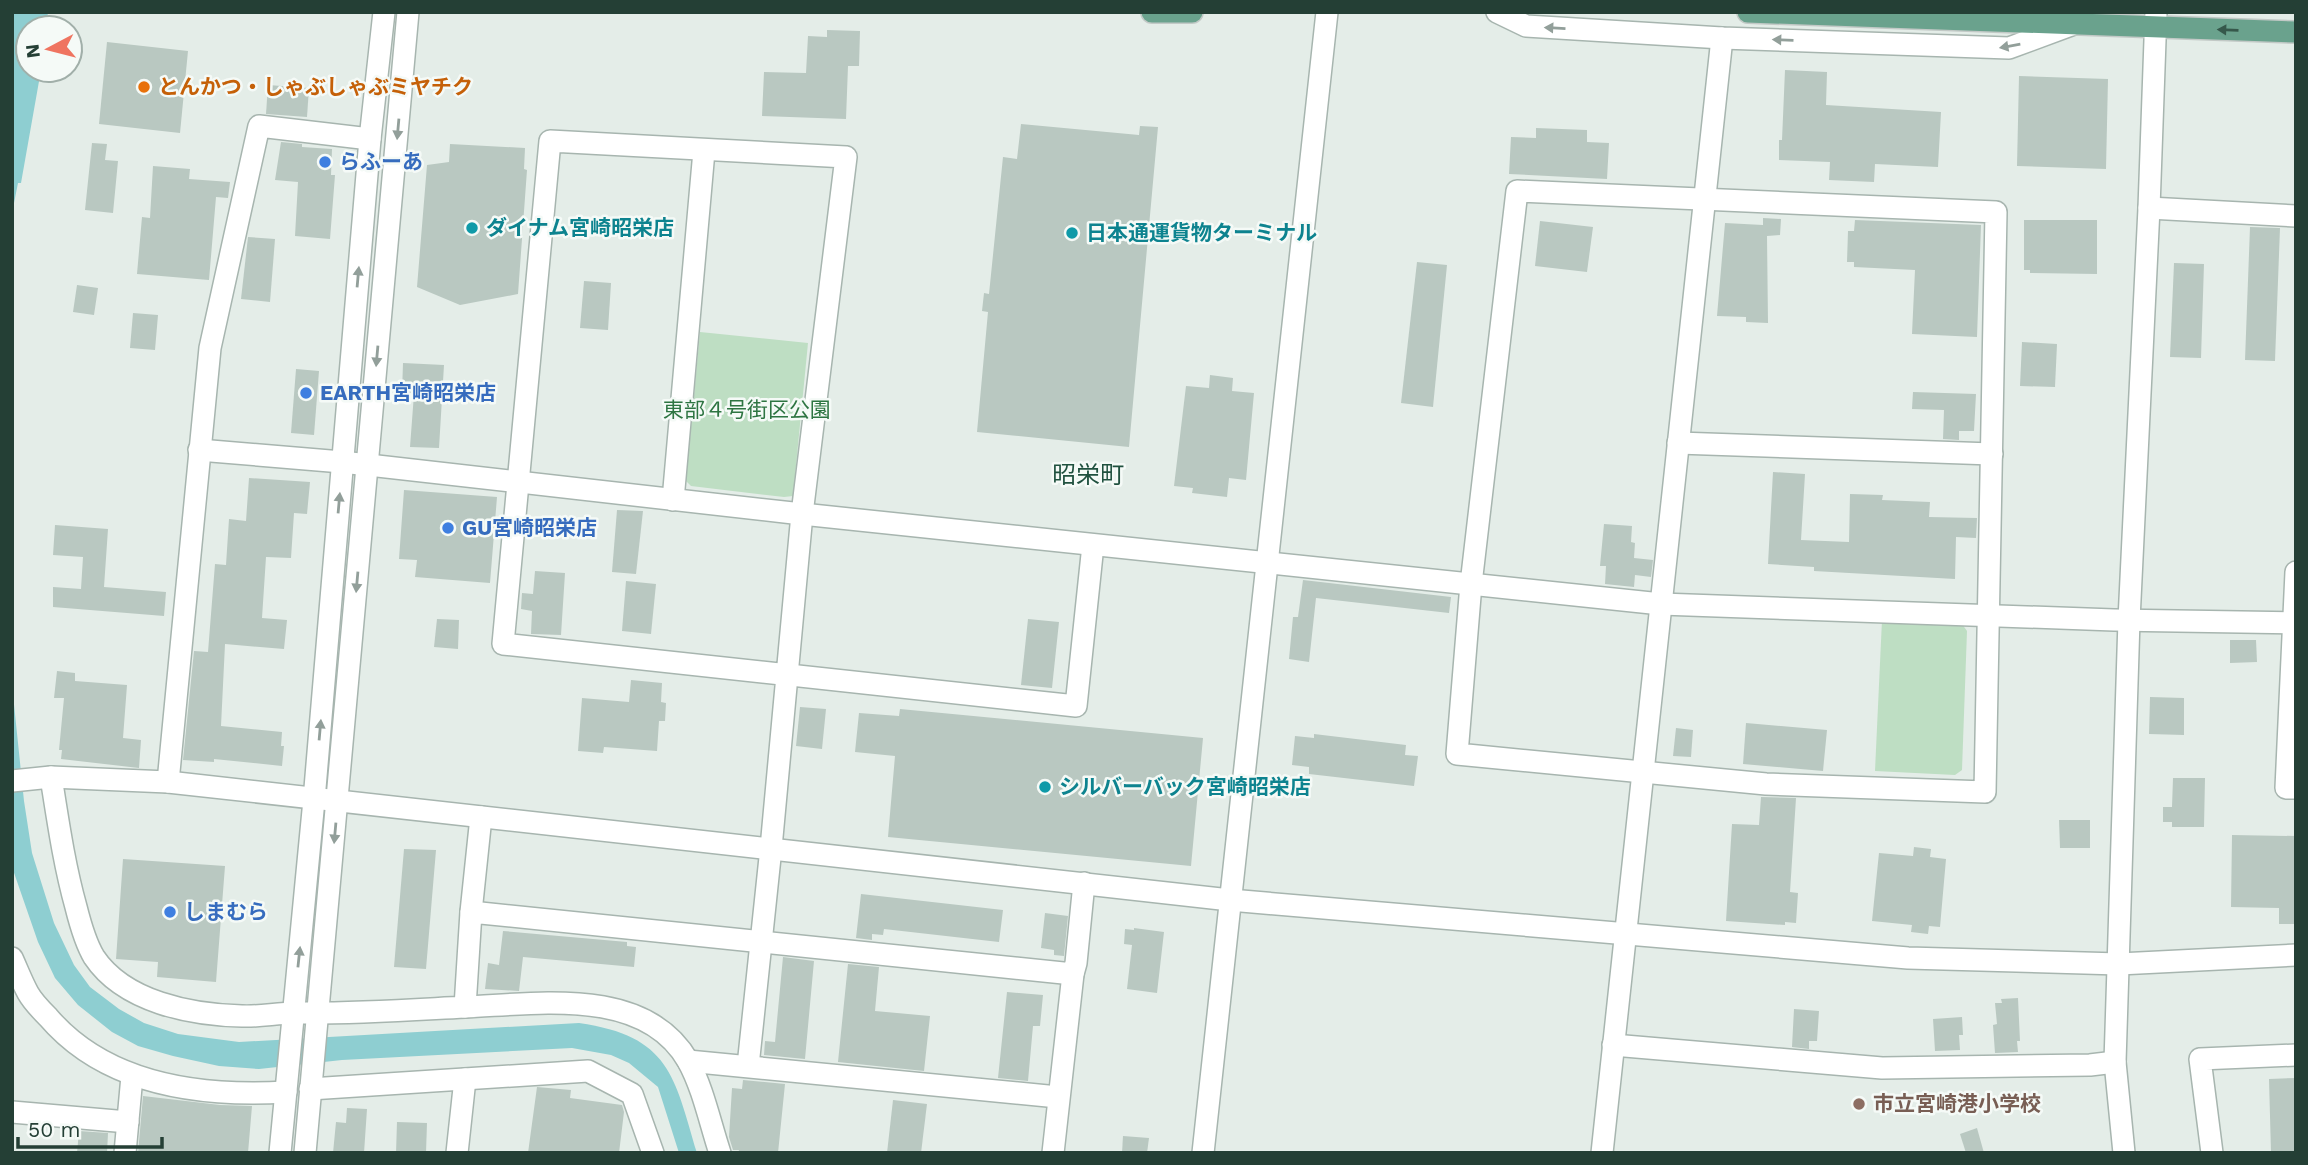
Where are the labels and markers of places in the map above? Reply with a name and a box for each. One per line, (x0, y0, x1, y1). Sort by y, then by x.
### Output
place label: とんかつ・しゃぶしゃぶミヤチク (158, 74, 473, 99)
marker: とんかつ・しゃぶしゃぶミヤチク (136, 79, 152, 95)
place label: らふーあ (339, 149, 423, 174)
marker: らふーあ (317, 154, 333, 170)
place label: ダイナム宮崎昭栄店 (486, 215, 674, 240)
marker: ダイナム宮崎昭栄店 (464, 220, 480, 236)
place label: 日本通運貨物ターミナル (1086, 220, 1317, 245)
marker: 日本通運貨物ターミナル (1064, 225, 1080, 241)
place label: EARTH宮崎昭栄店 (320, 380, 496, 405)
marker: EARTH宮崎昭栄店 (298, 385, 314, 401)
place label: GU宮崎昭栄店 (462, 515, 597, 540)
marker: GU宮崎昭栄店 (440, 520, 456, 536)
place label: シルバーバック宮崎昭栄店 (1059, 774, 1311, 799)
marker: シルバーバック宮崎昭栄店 (1037, 779, 1053, 795)
place label: しまむら (184, 899, 268, 924)
marker: しまむら (162, 904, 178, 920)
place label: 市立宮崎港小学校 (1873, 1091, 2041, 1116)
marker: 市立宮崎港小学校 (1851, 1096, 1867, 1112)

